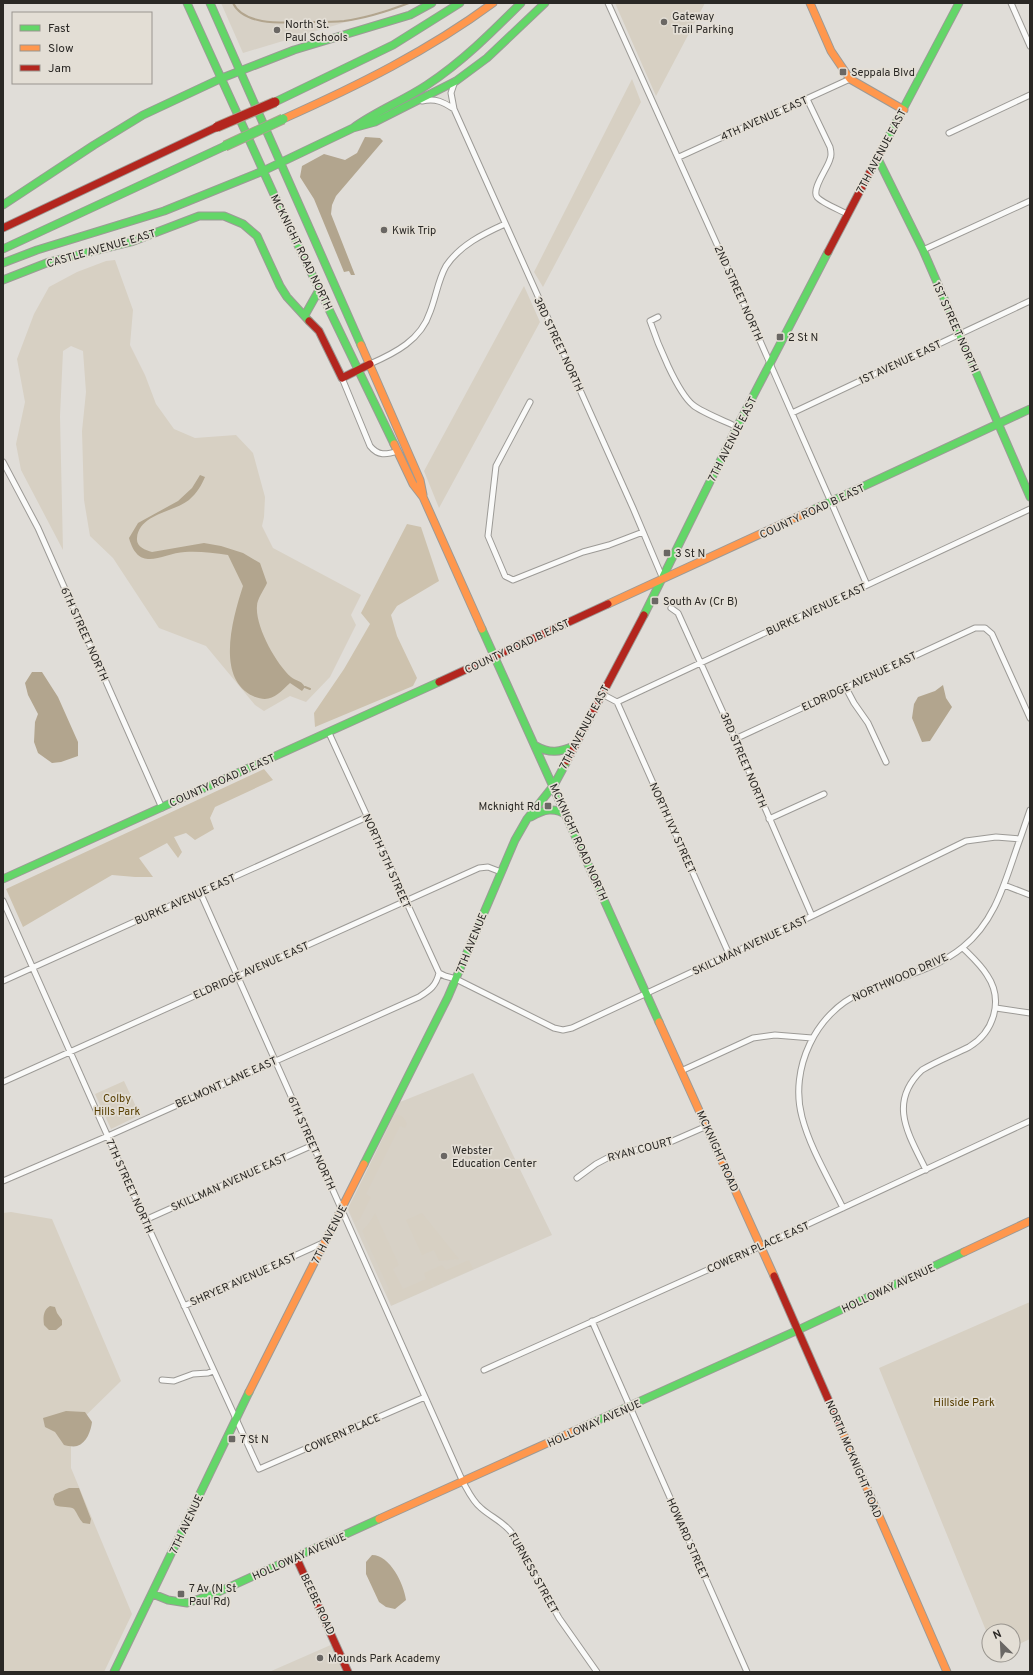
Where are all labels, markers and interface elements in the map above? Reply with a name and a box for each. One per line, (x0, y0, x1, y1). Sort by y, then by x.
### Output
place label: Gateway Trail Parking (672, 10, 734, 37)
legend (12, 12, 152, 84)
marker: Gateway Trail Parking (659, 17, 669, 27)
place label: North St. Paul Schools (285, 18, 348, 45)
text: Fast (48, 21, 70, 37)
marker: North St. Paul Schools (272, 25, 282, 35)
text: Slow (48, 41, 74, 57)
text: Jam (48, 61, 71, 77)
place label: Seppala Blvd (851, 66, 915, 80)
marker: Seppala Blvd (838, 67, 848, 77)
street label: 4TH AVENUE EAST (719, 93, 810, 144)
street label: 7TH AVENUE EAST (854, 107, 910, 196)
street label: MCKNIGHT ROAD NORTH (267, 192, 335, 313)
place label: Kwik Trip (392, 224, 436, 238)
marker: Kwik Trip (379, 225, 389, 235)
street label: CASTLE AVENUE EAST (45, 227, 157, 271)
street label: 2ND STREET NORTH (711, 243, 765, 343)
street label: 1ST STREET NORTH (929, 280, 981, 375)
street label: 3RD STREET NORTH (530, 295, 586, 394)
place label: 2 St N (788, 331, 818, 345)
marker: 2 St N (775, 332, 785, 342)
street label: 1ST AVENUE EAST (857, 338, 944, 388)
street label: 7TH AVENUE EAST (705, 395, 760, 484)
street label: COUNTY ROAD B EAST (758, 481, 867, 542)
place label: 3 St N (675, 547, 705, 561)
marker: 3 St N (662, 548, 672, 558)
street label: BURKE AVENUE EAST (764, 580, 869, 639)
street label: 6TH STREET NORTH (57, 585, 111, 684)
place label: South Av (Cr B) (663, 595, 738, 609)
marker: South Av (Cr B) (650, 596, 660, 606)
street label: COUNTY ROAD B EAST (463, 616, 572, 677)
street label: ELDRIDGE AVENUE EAST (800, 649, 919, 715)
street label: 7TH AVENUE EAST (557, 683, 613, 772)
street label: 3RD STREET NORTH (717, 710, 770, 810)
street label: COUNTY ROAD B EAST (167, 751, 278, 811)
street label: NORTH IVY STREET (646, 781, 699, 876)
street label: MCKNIGHT ROAD NORTH (546, 782, 610, 903)
place label: Mcknight Rd (479, 800, 540, 814)
marker: Mcknight Rd (543, 801, 553, 811)
street label: NORTH 5TH STREET (359, 812, 413, 911)
street label: BURKE AVENUE EAST (133, 871, 238, 929)
street label: 7TH AVENUE (453, 911, 490, 976)
street label: SKILLMAN AVENUE EAST (690, 913, 811, 979)
street label: ELDRIDGE AVENUE EAST (191, 939, 312, 1003)
street label: NORTHWOOD DRIVE (850, 950, 951, 1005)
street label: BELMONT LANE EAST (173, 1054, 280, 1112)
park label: Colby Hills Park (94, 1092, 141, 1119)
street label: 6TH STREET NORTH (284, 1094, 338, 1193)
street label: MCKNIGHT ROAD (693, 1109, 741, 1194)
street label: RYAN COURT (606, 1135, 674, 1165)
street label: 7TH STREET NORTH (102, 1137, 156, 1236)
place label: Webster Education Center (452, 1144, 537, 1171)
street label: SKILLMAN AVENUE EAST (169, 1151, 290, 1215)
marker: Webster Education Center (439, 1151, 449, 1161)
street label: 7TH AVENUE (309, 1203, 351, 1266)
street label: COWERN PLACE EAST (705, 1219, 812, 1277)
street label: SHRYER AVENUE EAST (188, 1250, 299, 1310)
street label: HOLLOWAY AVENUE (839, 1261, 937, 1317)
park label: Hillside Park (933, 1396, 995, 1410)
street label: HOLLOWAY AVENUE (545, 1397, 644, 1451)
street label: NORTH MCKNIGHT ROAD (822, 1398, 884, 1520)
street label: COWERN PLACE (302, 1411, 383, 1457)
place label: 7 St N (240, 1433, 269, 1447)
marker: 7 St N (227, 1434, 237, 1444)
street label: 7TH AVENUE (167, 1492, 207, 1557)
street label: HOWARD STREET (663, 1496, 711, 1583)
street label: HOLLOWAY AVENUE (250, 1530, 349, 1584)
street label: FURNESS STREET (505, 1530, 561, 1617)
street label: BEEBE ROAD (297, 1571, 337, 1637)
place label: 7 Av (N St Paul Rd) (189, 1582, 236, 1609)
marker: 7 Av (N St Paul Rd) (176, 1589, 186, 1599)
north arrow (981, 1623, 1021, 1663)
text: N (991, 1627, 1004, 1643)
place label: Mounds Park Academy (328, 1652, 441, 1666)
marker: Mounds Park Academy (315, 1653, 325, 1663)

